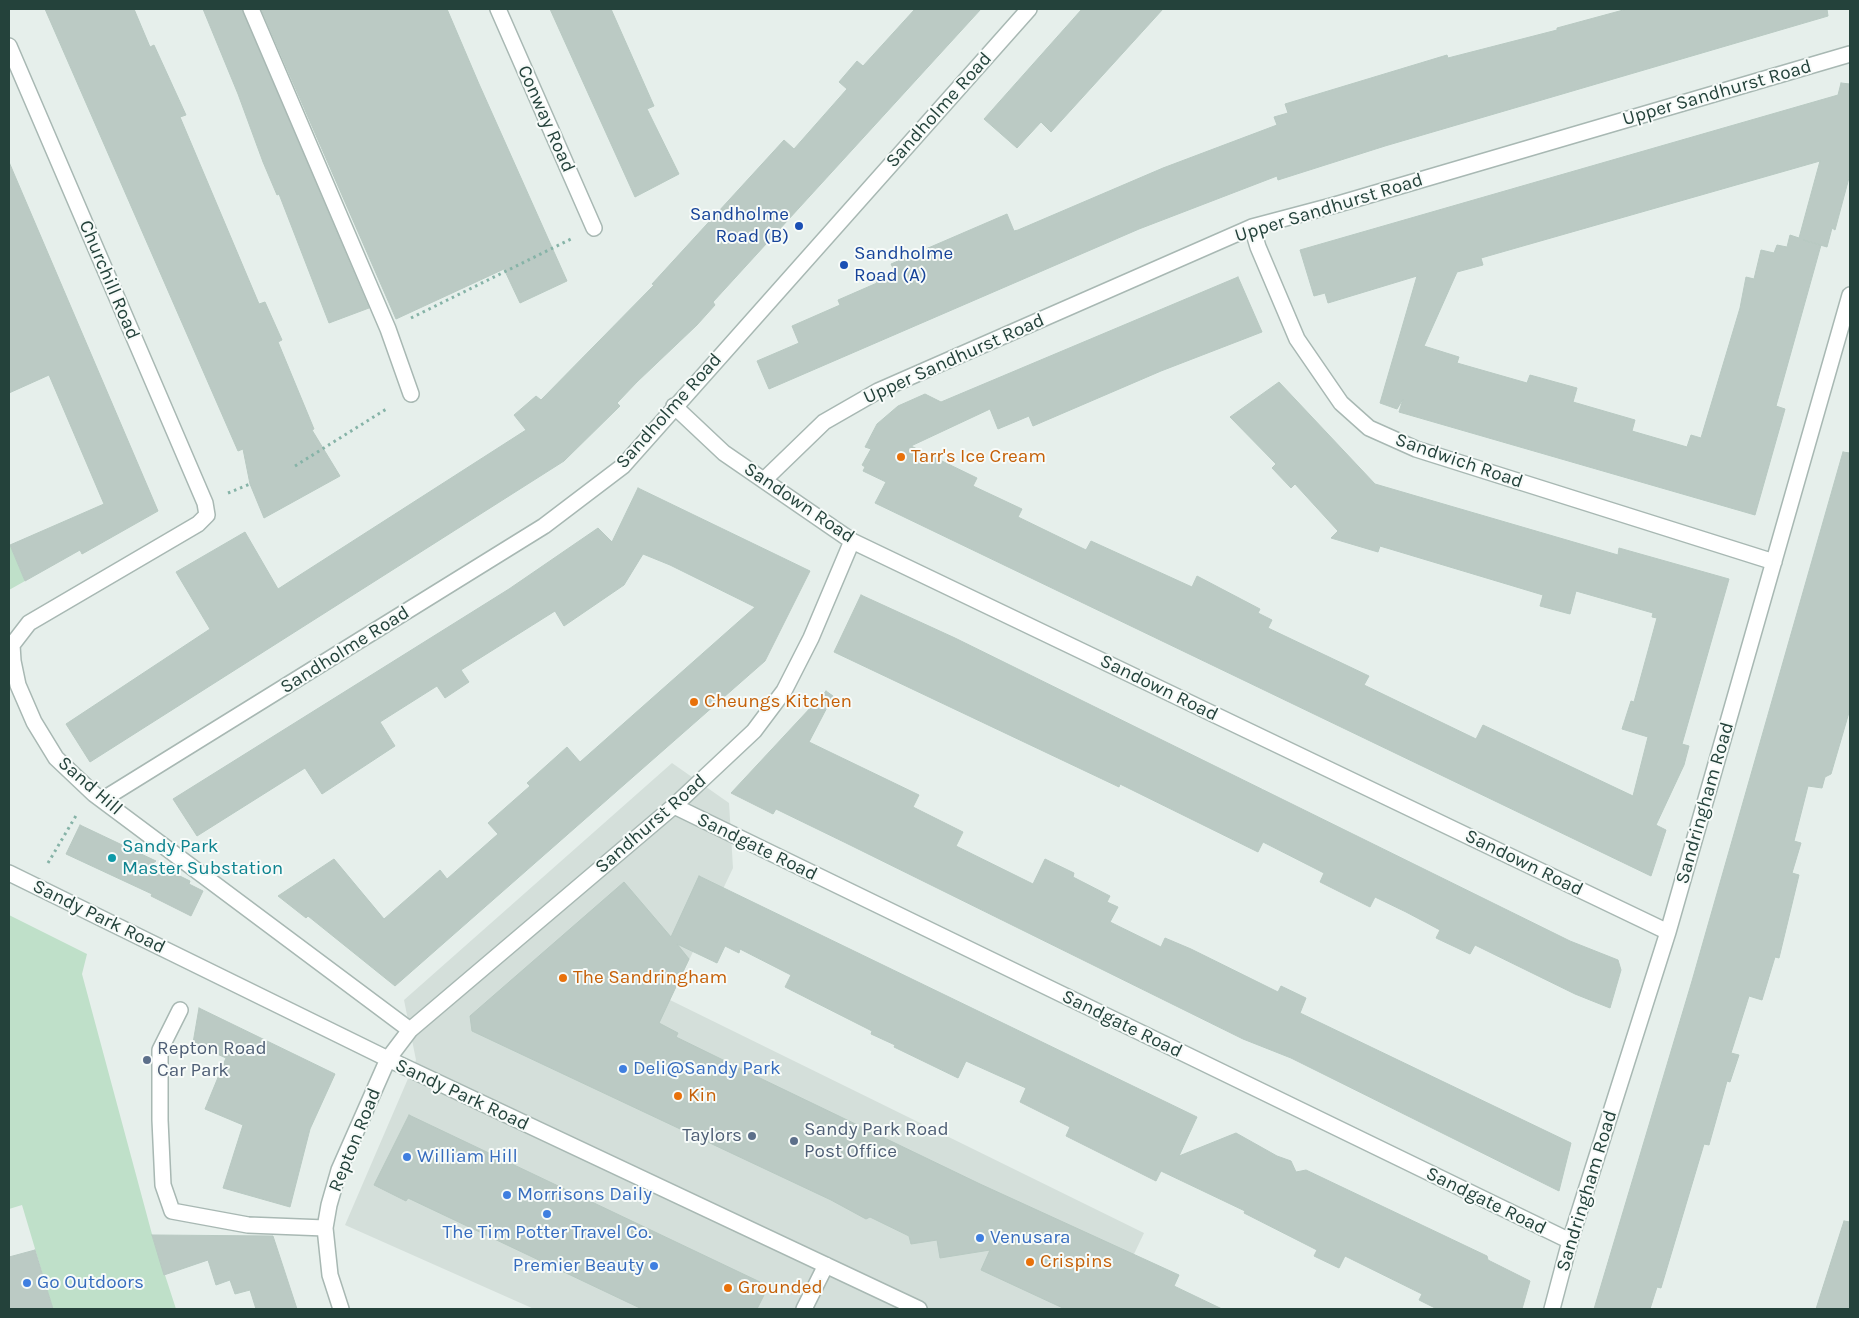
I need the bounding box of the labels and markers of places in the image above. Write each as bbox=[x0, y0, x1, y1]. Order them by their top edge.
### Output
place label: Sandholme Road (B) bbox=[690, 204, 789, 248]
marker: Sandholme Road (B) bbox=[793, 220, 805, 232]
place label: Sandholme Road (A) bbox=[854, 243, 953, 287]
marker: Sandholme Road (A) bbox=[838, 259, 850, 271]
place label: Tarr's Ice Cream bbox=[911, 446, 1046, 468]
marker: Tarr's Ice Cream bbox=[895, 451, 907, 463]
place label: Cheungs Kitchen bbox=[704, 691, 852, 713]
marker: Cheungs Kitchen bbox=[688, 696, 700, 708]
place label: Sandy Park Master Substation bbox=[122, 836, 283, 880]
marker: Sandy Park Master Substation bbox=[106, 852, 118, 864]
place label: The Sandringham bbox=[573, 967, 727, 989]
marker: The Sandringham bbox=[557, 972, 569, 984]
place label: Repton Road Car Park bbox=[157, 1038, 267, 1082]
marker: Repton Road Car Park bbox=[141, 1054, 153, 1066]
place label: Deli@Sandy Park bbox=[633, 1058, 781, 1080]
marker: Deli@Sandy Park bbox=[617, 1063, 629, 1075]
place label: Kin bbox=[688, 1085, 717, 1107]
marker: Kin bbox=[672, 1090, 684, 1102]
place label: Sandy Park Road Post Office bbox=[804, 1119, 949, 1163]
place label: Taylors bbox=[682, 1125, 742, 1147]
marker: Taylors bbox=[746, 1130, 758, 1142]
marker: Sandy Park Road Post Office bbox=[788, 1135, 800, 1147]
place label: William Hill bbox=[417, 1146, 518, 1168]
marker: William Hill bbox=[401, 1151, 413, 1163]
place label: Morrisons Daily bbox=[517, 1184, 652, 1206]
marker: Morrisons Daily bbox=[501, 1189, 513, 1201]
marker: The Tim Potter Travel Co. bbox=[541, 1208, 553, 1220]
place label: The Tim Potter Travel Co. bbox=[442, 1222, 652, 1244]
place label: Venusara bbox=[990, 1227, 1071, 1249]
marker: Venusara bbox=[974, 1232, 986, 1244]
place label: Crispins bbox=[1040, 1251, 1112, 1273]
place label: Premier Beauty bbox=[513, 1255, 644, 1277]
marker: Crispins bbox=[1024, 1256, 1036, 1268]
marker: Premier Beauty bbox=[648, 1260, 660, 1272]
place label: Go Outdoors bbox=[37, 1272, 144, 1294]
marker: Go Outdoors bbox=[21, 1277, 33, 1289]
place label: Grounded bbox=[738, 1277, 823, 1299]
marker: Grounded bbox=[722, 1282, 734, 1294]

